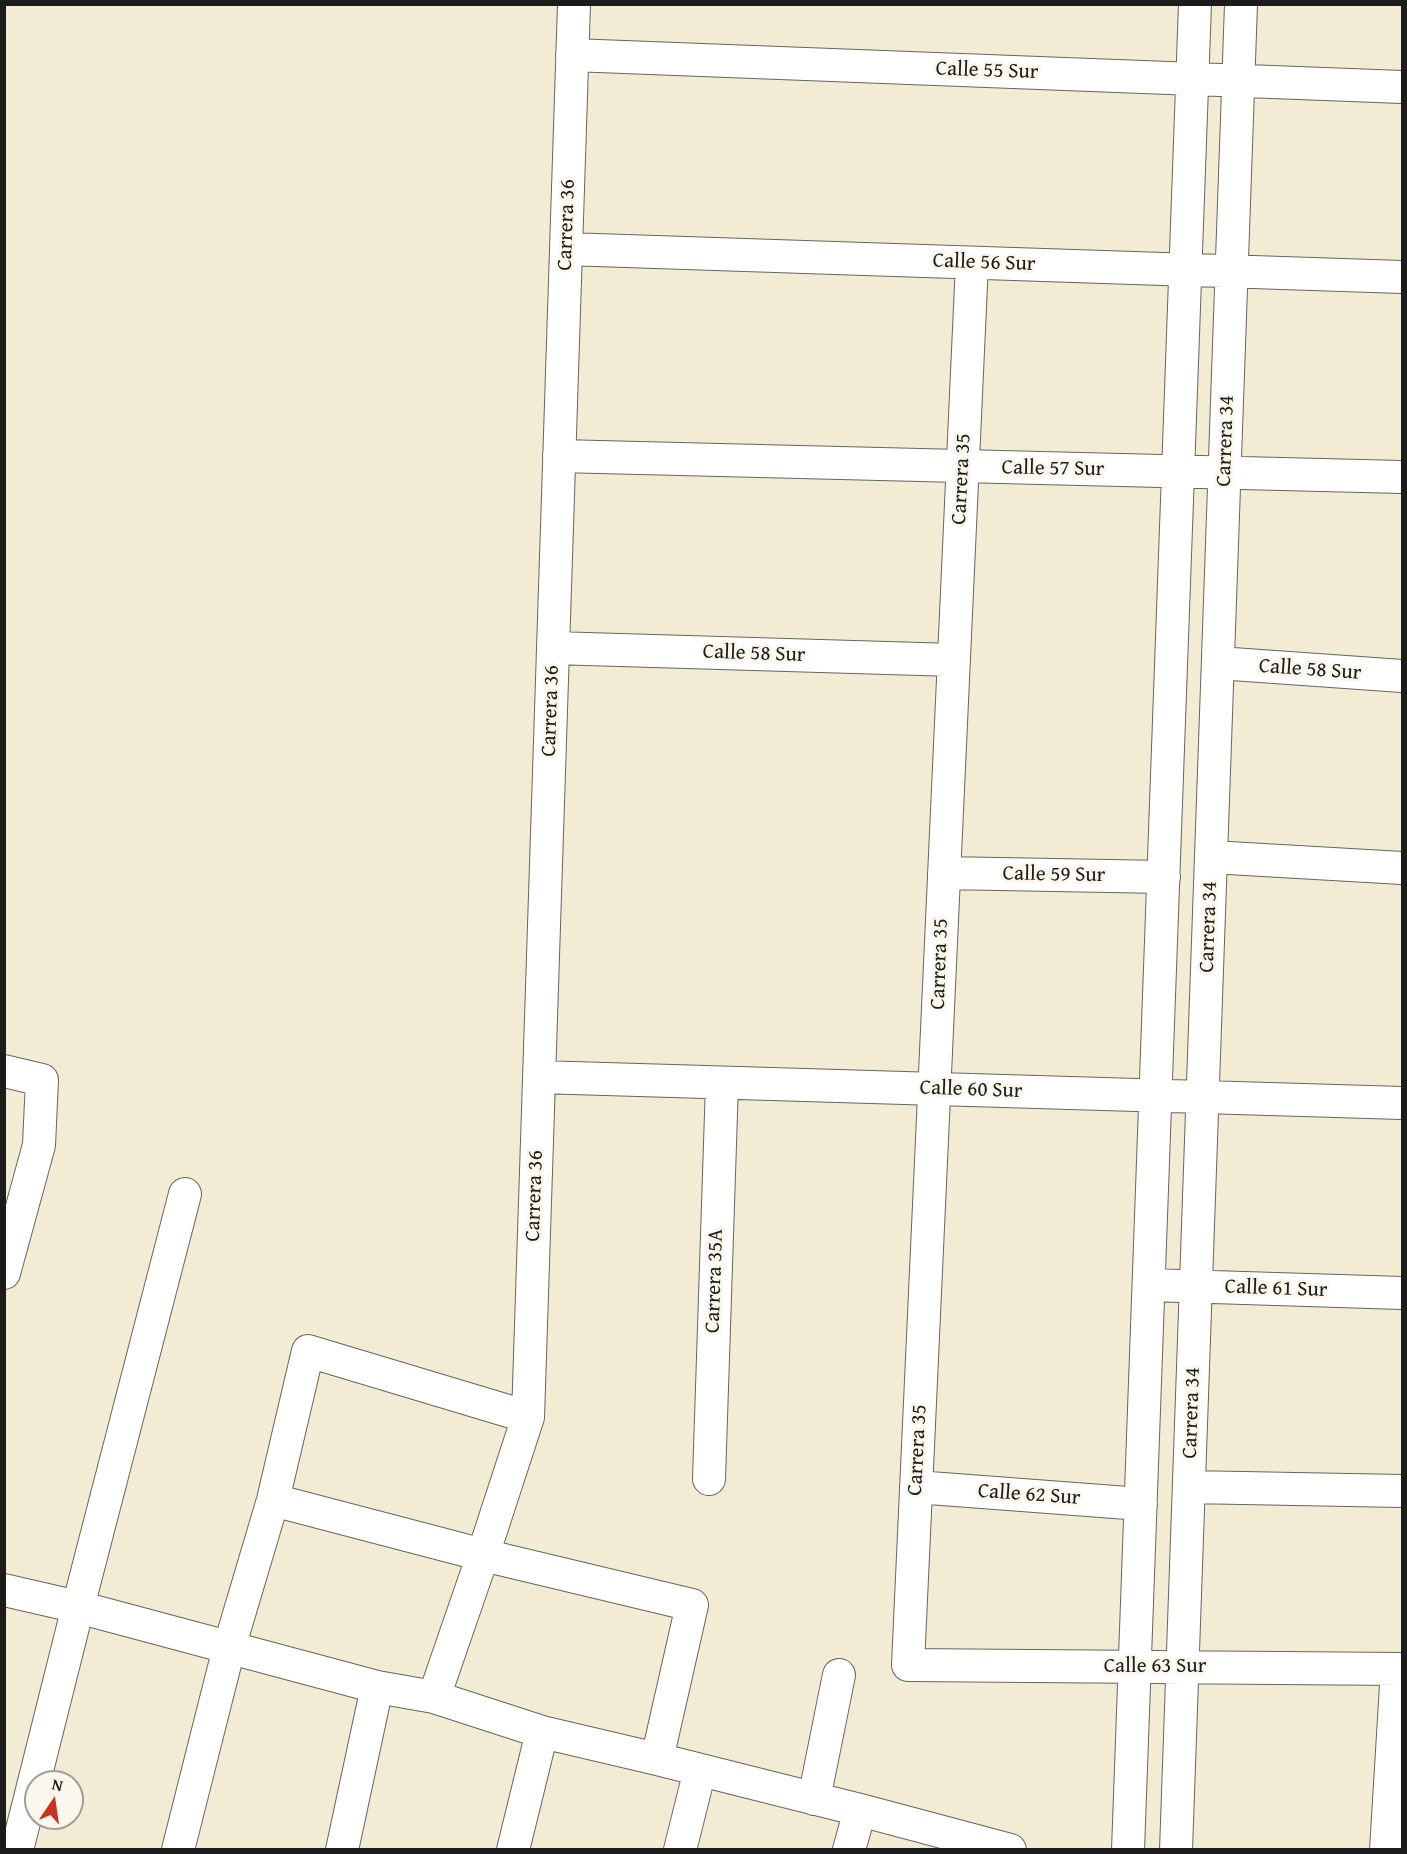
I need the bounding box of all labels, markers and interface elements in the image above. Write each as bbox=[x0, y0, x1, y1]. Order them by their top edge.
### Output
street label: Calle 55 Sur bbox=[935, 57, 1039, 85]
street label: Carrera 36 bbox=[553, 179, 581, 271]
street label: Calle 56 Sur bbox=[932, 249, 1036, 277]
street label: Carrera 34 bbox=[1212, 395, 1240, 487]
street label: Carrera 35 bbox=[947, 433, 977, 525]
street label: Calle 57 Sur bbox=[1001, 456, 1105, 482]
street label: Calle 58 Sur bbox=[702, 640, 806, 668]
street label: Calle 58 Sur bbox=[1258, 654, 1362, 686]
street label: Carrera 36 bbox=[537, 665, 565, 757]
street label: Calle 59 Sur bbox=[1002, 862, 1106, 888]
street label: Carrera 34 bbox=[1195, 881, 1223, 973]
street label: Carrera 35 bbox=[926, 918, 954, 1010]
street label: Calle 60 Sur bbox=[919, 1076, 1023, 1104]
street label: Carrera 36 bbox=[521, 1150, 549, 1242]
street label: Carrera 35A bbox=[701, 1229, 729, 1333]
street label: Calle 61 Sur bbox=[1224, 1275, 1328, 1303]
street label: Carrera 34 bbox=[1178, 1367, 1206, 1459]
street label: Carrera 35 bbox=[903, 1404, 933, 1496]
street label: Calle 62 Sur bbox=[977, 1479, 1081, 1511]
street label: Calle 63 Sur bbox=[1104, 1654, 1206, 1680]
north arrow bbox=[24, 1770, 84, 1830]
text: N bbox=[50, 1772, 66, 1797]

